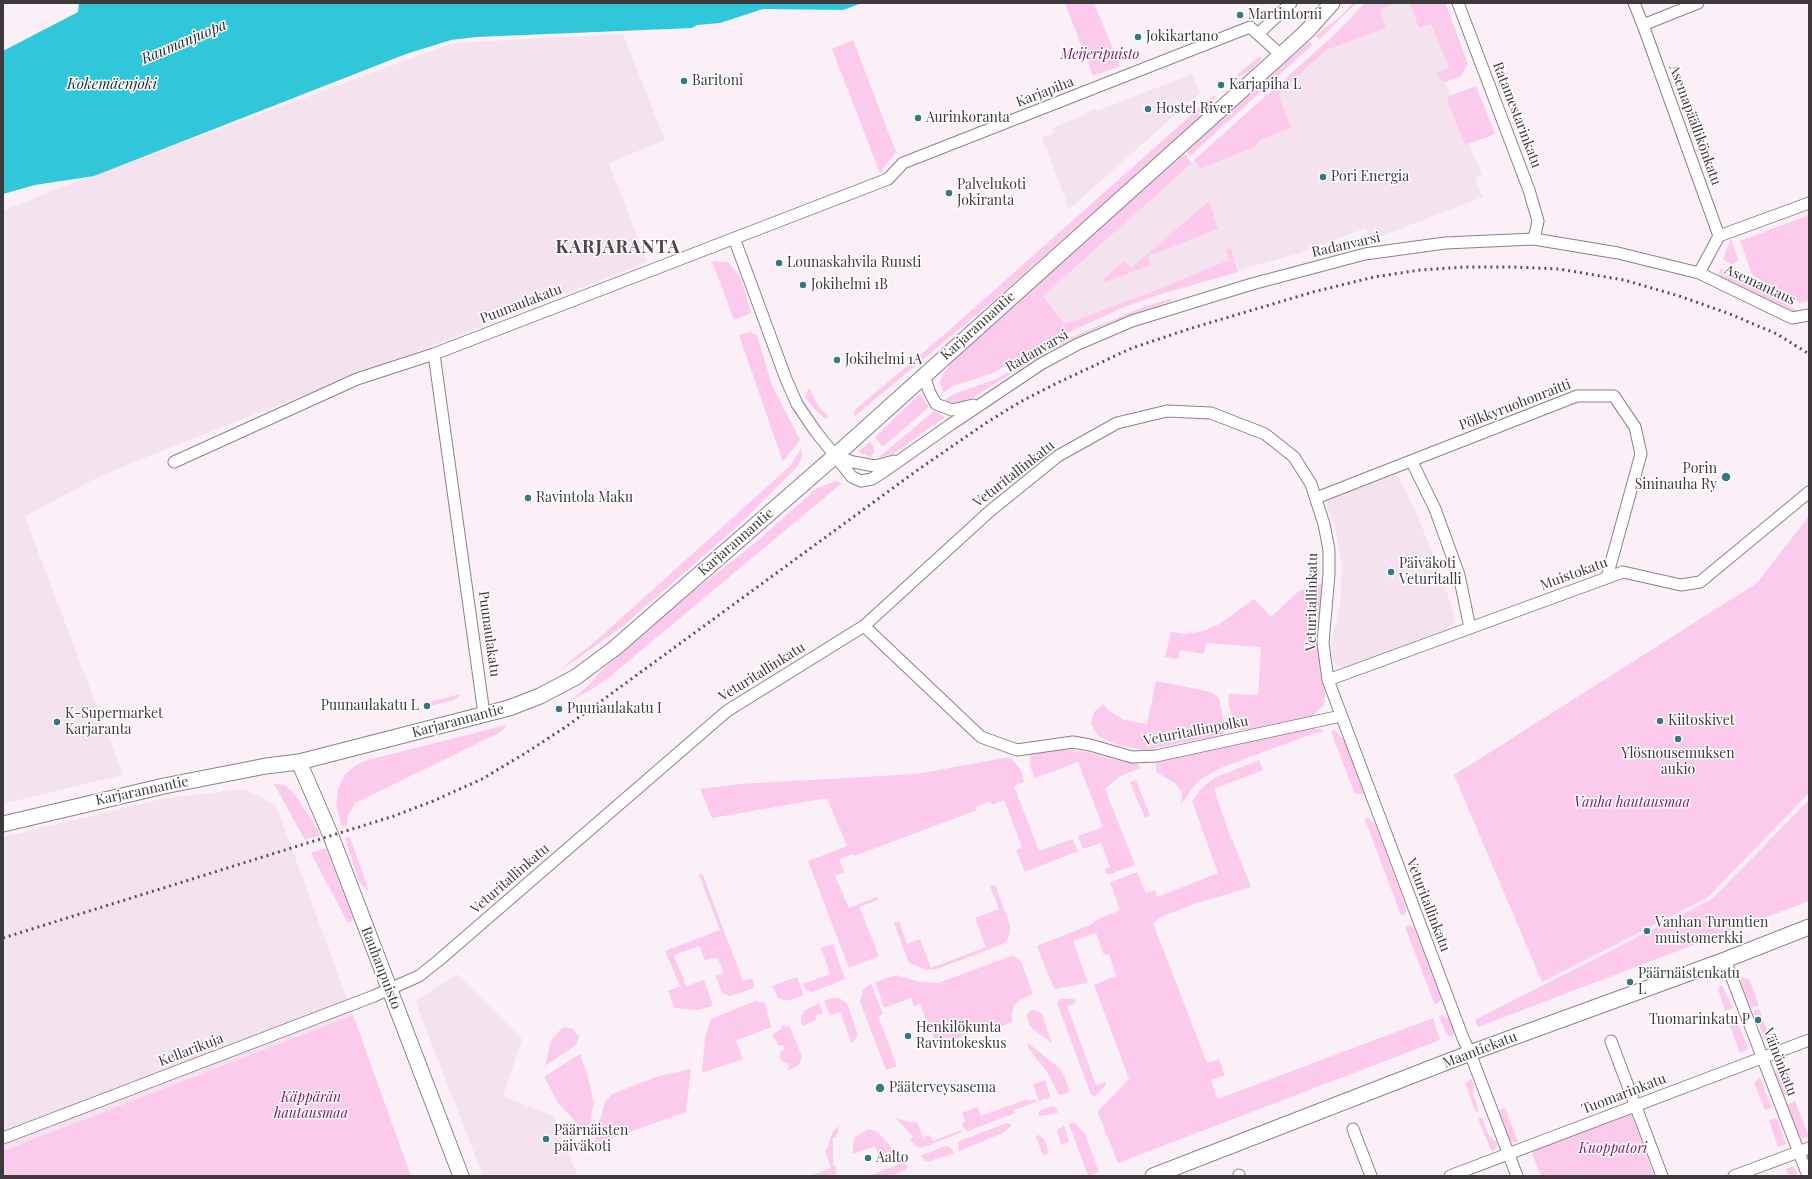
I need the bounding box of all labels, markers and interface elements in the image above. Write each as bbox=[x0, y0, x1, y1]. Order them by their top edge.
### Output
place label: Martintorni bbox=[1248, 7, 1322, 23]
marker: Martintorni bbox=[1235, 10, 1245, 20]
water label: Raumanjuopa bbox=[139, 16, 229, 68]
place label: Jokikartano bbox=[1146, 29, 1218, 45]
marker: Jokikartano bbox=[1133, 32, 1143, 42]
park label: Meijeripuisto bbox=[1061, 47, 1139, 63]
street label: Ratamestarinkatu bbox=[1489, 60, 1545, 170]
street label: Asemapäällikönkatu bbox=[1665, 63, 1725, 187]
place label: Baritoni bbox=[692, 73, 743, 89]
street label: Karjapiha bbox=[1014, 73, 1076, 111]
water label: Kokemäenjoki bbox=[67, 75, 157, 93]
marker: Baritoni bbox=[679, 76, 689, 86]
place label: Karjapiha L bbox=[1229, 77, 1301, 93]
marker: Karjapiha L bbox=[1216, 80, 1226, 90]
place label: Hostel River bbox=[1156, 101, 1233, 117]
marker: Hostel River bbox=[1143, 104, 1153, 114]
place label: Aurinkoranta bbox=[926, 110, 1010, 126]
marker: Aurinkoranta bbox=[913, 113, 923, 123]
place label: Pori Energia bbox=[1331, 169, 1409, 185]
marker: Pori Energia bbox=[1318, 172, 1328, 182]
place label: Palvelukoti Jokiranta bbox=[957, 177, 1026, 210]
marker: Palvelukoti Jokiranta bbox=[944, 188, 954, 198]
street label: Radanvarsi bbox=[1310, 229, 1382, 261]
district label: KARJARANTA bbox=[556, 236, 680, 258]
place label: Lounaskahvila Ruusti bbox=[787, 255, 921, 271]
marker: Lounaskahvila Ruusti bbox=[774, 258, 784, 268]
street label: Asemantaus bbox=[1722, 261, 1798, 309]
place label: Jokihelmi 1B bbox=[811, 277, 888, 293]
marker: Jokihelmi 1B bbox=[798, 280, 808, 290]
street label: Puunaulakatu bbox=[478, 281, 564, 327]
street label: Karjarannantie bbox=[937, 288, 1019, 364]
street label: Radanvarsi bbox=[1003, 326, 1071, 376]
place label: Jokihelmi 1A bbox=[845, 352, 922, 368]
marker: Jokihelmi 1A bbox=[832, 355, 842, 365]
street label: Pölkkyruohonraitti bbox=[1457, 376, 1573, 434]
street label: Veturitallinkatu bbox=[970, 437, 1058, 511]
place label: Porin Sininauha Ry bbox=[1635, 461, 1717, 494]
marker: Porin Sininauha Ry bbox=[1720, 471, 1732, 483]
place label: Ravintola Maku bbox=[536, 490, 633, 506]
marker: Ravintola Maku bbox=[523, 493, 533, 503]
street label: Karjarannantie bbox=[695, 505, 777, 579]
street label: Veturitallinkatu bbox=[1303, 553, 1321, 651]
street label: Muistokatu bbox=[1538, 554, 1610, 594]
place label: Päiväkoti Veturitalli bbox=[1399, 556, 1462, 588]
marker: Päiväkoti Veturitalli bbox=[1386, 567, 1396, 577]
street label: Puunaulakatu bbox=[475, 590, 503, 678]
street label: Veturitallinkatu bbox=[716, 639, 808, 705]
place label: Puunaulakatu L bbox=[321, 698, 419, 714]
street label: Karjarannantie bbox=[410, 701, 506, 741]
marker: Puunaulakatu L bbox=[422, 701, 432, 711]
place label: Puunaulakatu I bbox=[567, 701, 662, 717]
marker: Puunaulakatu I bbox=[554, 704, 564, 714]
place label: K-Supermarket Karjaranta bbox=[65, 706, 163, 738]
street label: Veturitallinpolku bbox=[1142, 713, 1250, 749]
place label: Kiitoskivet bbox=[1668, 713, 1735, 729]
marker: Kiitoskivet bbox=[1655, 716, 1665, 726]
marker: K-Supermarket Karjaranta bbox=[52, 717, 62, 727]
marker: Ylösnousemuksen aukio bbox=[1673, 734, 1683, 744]
place label: Ylösnousemuksen aukio bbox=[1621, 746, 1735, 778]
street label: Karjarannantie bbox=[94, 773, 190, 809]
park label: Vanha hautausmaa bbox=[1574, 795, 1690, 811]
street label: Veturitallinkatu bbox=[467, 840, 553, 918]
street label: Veturitallinkatu bbox=[1403, 856, 1453, 954]
place label: Vanhan Turuntien muistomerkki bbox=[1655, 915, 1768, 948]
street label: Rauhanpuisto bbox=[358, 924, 404, 1012]
marker: Vanhan Turuntien muistomerkki bbox=[1642, 926, 1652, 936]
place label: Päärnäistenkatu L bbox=[1638, 966, 1740, 998]
marker: Päärnäistenkatu L bbox=[1625, 977, 1635, 987]
place label: Tuomarinkatu P bbox=[1649, 1012, 1750, 1028]
marker: Tuomarinkatu P bbox=[1753, 1015, 1763, 1025]
place label: Henkilökunta Ravintokeskus bbox=[916, 1020, 1007, 1052]
street label: Väinönkatu bbox=[1759, 1026, 1801, 1098]
street label: Maantiekatu bbox=[1440, 1028, 1520, 1072]
street label: Kellarikuja bbox=[156, 1030, 226, 1070]
marker: Henkilökunta Ravintokeskus bbox=[903, 1031, 913, 1041]
street label: Tuomarinkatu bbox=[1579, 1070, 1669, 1118]
place label: Pääterveysasema bbox=[889, 1080, 996, 1096]
marker: Pääterveysasema bbox=[874, 1082, 886, 1094]
park label: Käppärän hautausmaa bbox=[274, 1090, 348, 1122]
place label: Päärnäisten päiväkoti bbox=[554, 1123, 628, 1156]
marker: Päärnäisten päiväkoti bbox=[541, 1134, 551, 1144]
park label: Kuoppatori bbox=[1579, 1141, 1647, 1157]
place label: Aalto bbox=[876, 1150, 908, 1166]
marker: Aalto bbox=[863, 1153, 873, 1163]

